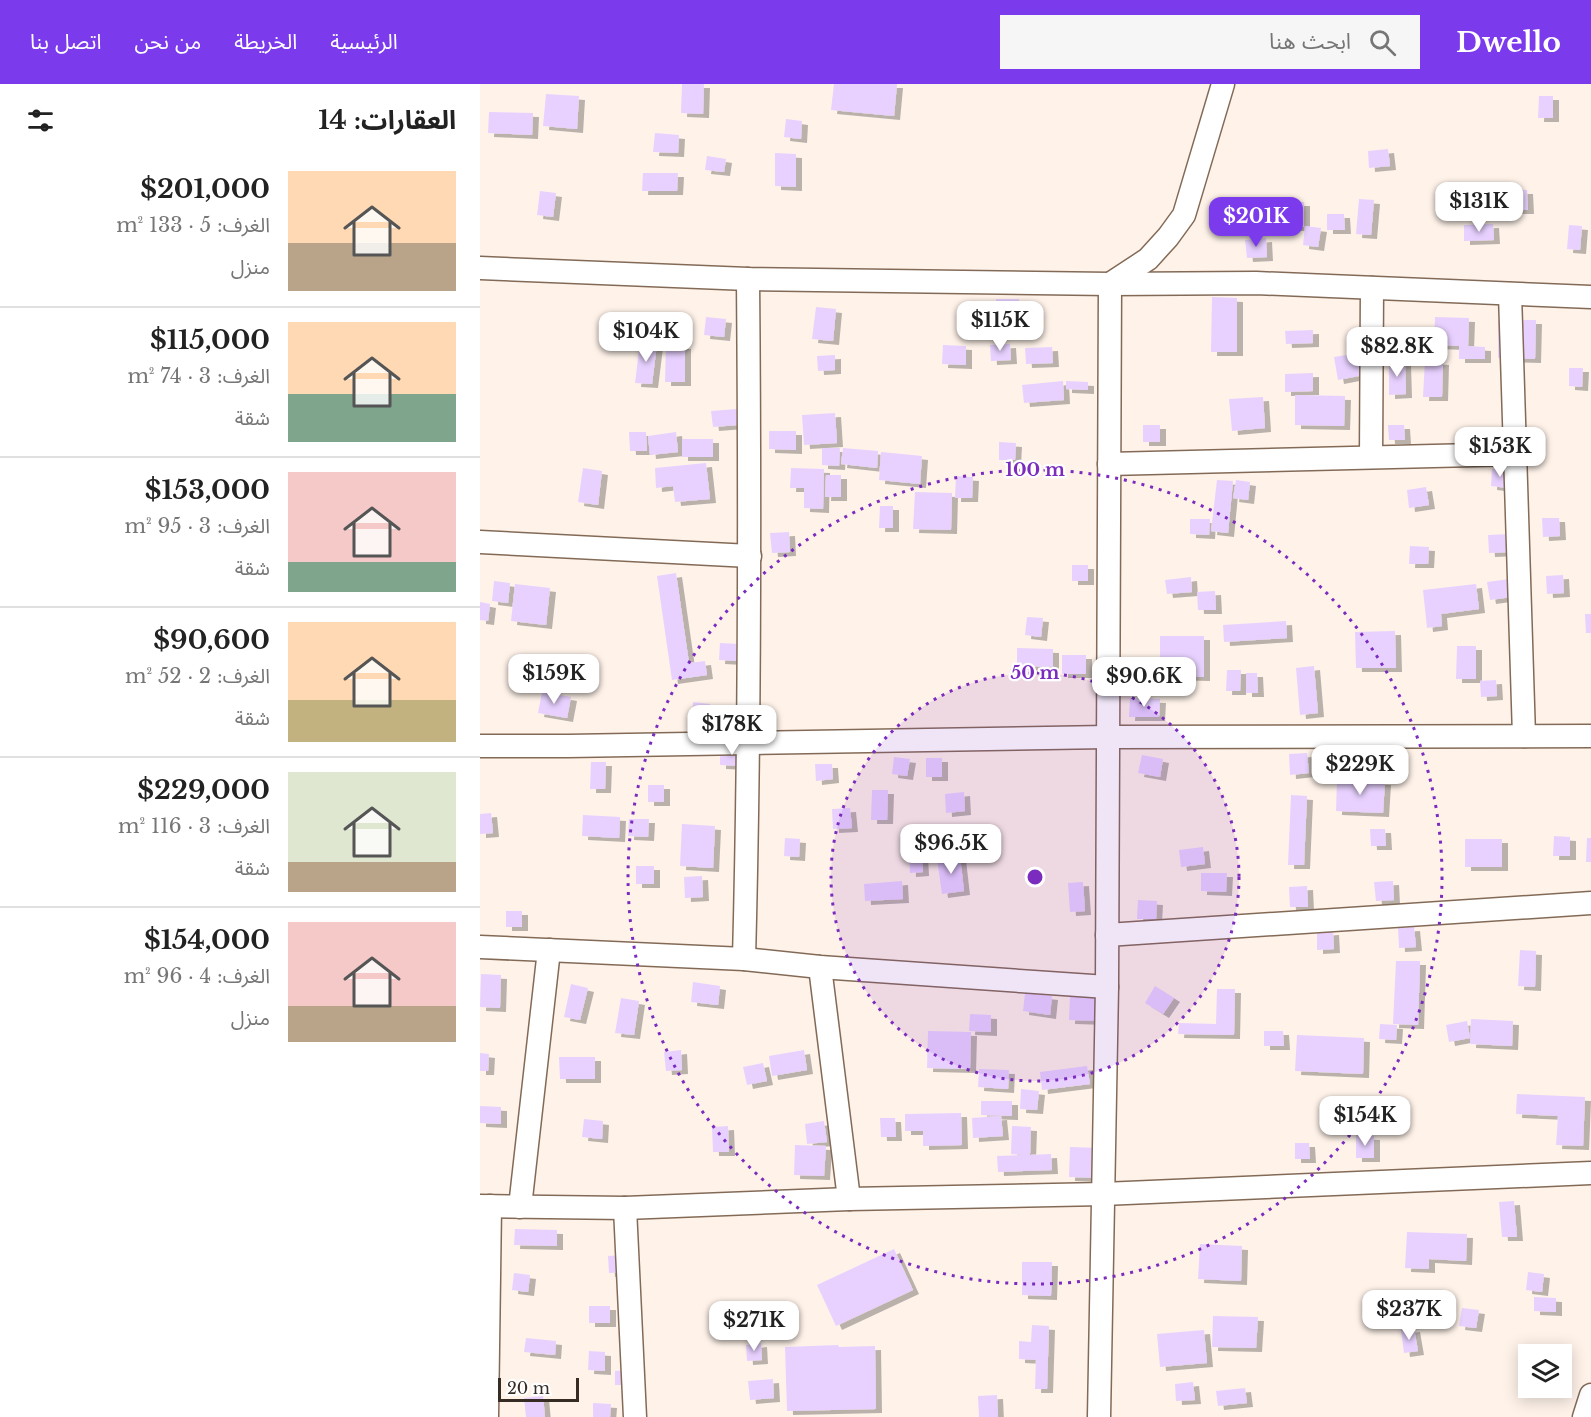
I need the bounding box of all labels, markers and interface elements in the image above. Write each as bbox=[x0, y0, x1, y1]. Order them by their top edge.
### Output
search box bbox=[1000, 15, 1420, 69]
text: Dwello bbox=[1456, 25, 1561, 60]
icon: search bbox=[1366, 26, 1399, 59]
text: ابحث هنا bbox=[1269, 28, 1351, 55]
text: اتصل بنا bbox=[30, 29, 102, 55]
text: من نحن bbox=[135, 29, 201, 55]
text: الخريطة bbox=[234, 29, 297, 55]
text: الرئيسية bbox=[330, 29, 398, 55]
icon: filters bbox=[24, 104, 57, 137]
text: العقارات: 14 bbox=[318, 104, 456, 136]
text: $201,000 bbox=[140, 173, 270, 205]
pin: $131K bbox=[1437, 182, 1521, 233]
text: $131K bbox=[1449, 189, 1509, 213]
icon: home bbox=[336, 195, 408, 267]
pin: $201K bbox=[1214, 197, 1298, 248]
text: $201K bbox=[1223, 204, 1289, 228]
text: الغرف: 5 · 133 m² bbox=[116, 213, 270, 237]
text: منزل bbox=[231, 255, 270, 279]
pin: $115K bbox=[958, 301, 1042, 352]
text: $115K bbox=[971, 308, 1029, 332]
pin: $104K bbox=[604, 312, 688, 363]
text: $104K bbox=[613, 319, 679, 343]
text: $115,000 bbox=[150, 324, 270, 356]
pin: $82.8K bbox=[1348, 327, 1446, 378]
text: $82.8K bbox=[1361, 334, 1433, 358]
icon: home bbox=[336, 346, 408, 418]
text: الغرف: 3 · 74 m² bbox=[127, 364, 270, 388]
text: شقة bbox=[235, 406, 270, 430]
pin: $153K bbox=[1458, 427, 1542, 478]
text: $153K bbox=[1469, 434, 1531, 458]
text: 100 m bbox=[1005, 459, 1065, 481]
text: $153,000 bbox=[145, 474, 270, 506]
icon: home bbox=[336, 496, 408, 568]
text: الغرف: 3 · 95 m² bbox=[125, 514, 270, 538]
text: شقة bbox=[235, 556, 270, 580]
text: $90,600 bbox=[153, 624, 270, 656]
icon: home bbox=[336, 646, 408, 718]
pin: $159K bbox=[512, 654, 596, 705]
pin: $90.6K bbox=[1095, 657, 1193, 708]
text: $159K bbox=[522, 661, 586, 685]
text: 50 m bbox=[1011, 662, 1060, 684]
text: الغرف: 2 · 52 m² bbox=[125, 664, 270, 688]
text: $90.6K bbox=[1106, 664, 1182, 688]
pin: $178K bbox=[690, 705, 774, 756]
text: شقة bbox=[235, 706, 270, 730]
text: $178K bbox=[701, 712, 763, 736]
pin: $229K bbox=[1318, 745, 1402, 796]
text: $229K bbox=[1326, 752, 1394, 776]
text: $229,000 bbox=[137, 774, 270, 806]
icon: home bbox=[336, 796, 408, 868]
text: الغرف: 3 · 116 m² bbox=[118, 814, 270, 838]
pin: $96.5K bbox=[902, 824, 1000, 875]
text: $96.5K bbox=[914, 831, 988, 855]
text: شقة bbox=[235, 856, 270, 880]
centre of rings bbox=[1025, 867, 1045, 887]
text: $154,000 bbox=[144, 924, 270, 956]
icon: home bbox=[336, 946, 408, 1018]
text: الغرف: 4 · 96 m² bbox=[124, 964, 270, 988]
text: منزل bbox=[231, 1006, 270, 1030]
pin: $154K bbox=[1323, 1096, 1407, 1147]
text: $154K bbox=[1333, 1103, 1397, 1127]
pin: $237K bbox=[1367, 1290, 1451, 1341]
text: $237K bbox=[1376, 1297, 1442, 1321]
pin: $271K bbox=[712, 1301, 796, 1352]
text: $271K bbox=[723, 1308, 785, 1332]
map controls bbox=[1518, 1344, 1572, 1398]
button: layers bbox=[1518, 1344, 1572, 1398]
scale bar bbox=[498, 1375, 579, 1402]
text: 20 m bbox=[507, 1378, 550, 1398]

